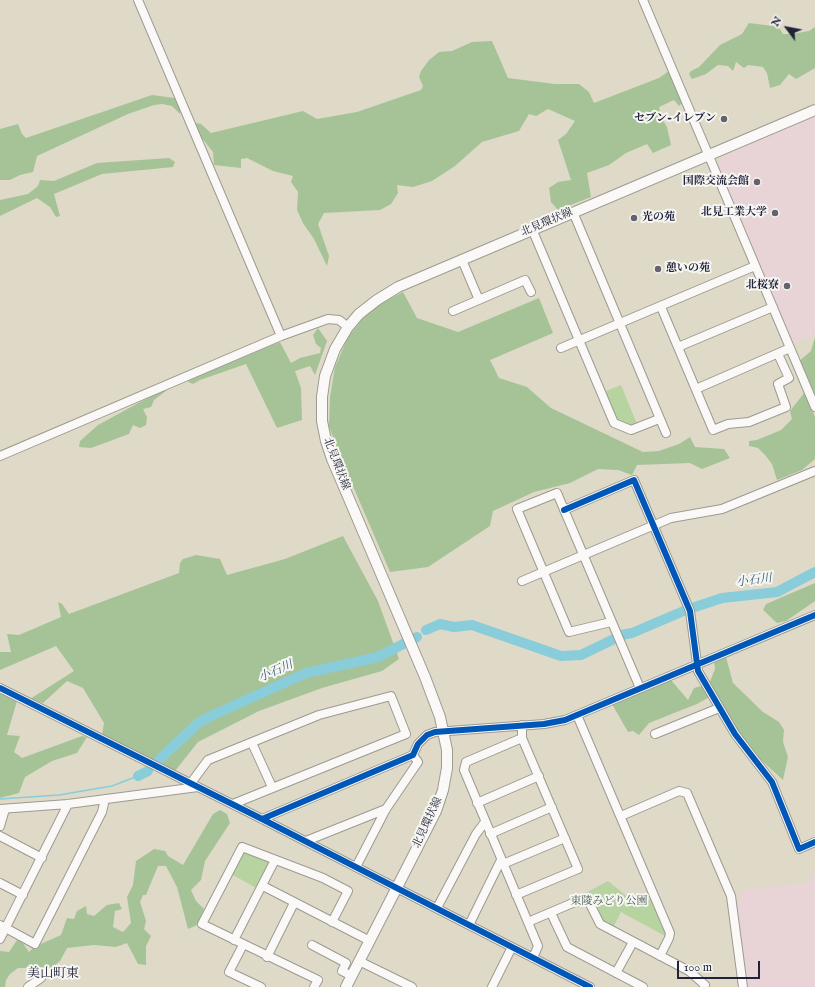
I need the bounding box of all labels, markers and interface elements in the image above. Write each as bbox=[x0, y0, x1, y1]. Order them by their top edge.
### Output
north arrow bbox=[767, 8, 807, 48]
text: N bbox=[768, 14, 785, 29]
place label: セブン-イレブン bbox=[634, 112, 716, 126]
marker: セブン-イレブン bbox=[719, 114, 729, 124]
place label: 国際交流会館 bbox=[683, 175, 749, 189]
marker: 国際交流会館 bbox=[752, 177, 762, 187]
street label: 北見環状線 bbox=[519, 206, 575, 240]
place label: 北見工業大学 bbox=[701, 206, 767, 220]
marker: 北見工業大学 bbox=[770, 208, 780, 218]
place label: 光の苑 bbox=[642, 211, 675, 225]
marker: 光の苑 bbox=[629, 213, 639, 223]
place label: 憩いの苑 bbox=[666, 262, 710, 276]
marker: 憩いの苑 bbox=[653, 264, 663, 274]
place label: 北桜寮 bbox=[746, 279, 779, 293]
marker: 北桜寮 bbox=[782, 281, 792, 291]
street label: 北見環状線 bbox=[320, 436, 352, 492]
water label: 小石川 bbox=[735, 572, 773, 590]
water label: 小石川 bbox=[257, 658, 295, 686]
street label: 北見環状線 bbox=[410, 795, 446, 851]
park label: 東陵みどり公園 bbox=[571, 895, 647, 909]
scale bar bbox=[679, 953, 762, 979]
text: 100 m bbox=[684, 960, 712, 975]
district label: 美山町東 bbox=[27, 966, 79, 982]

